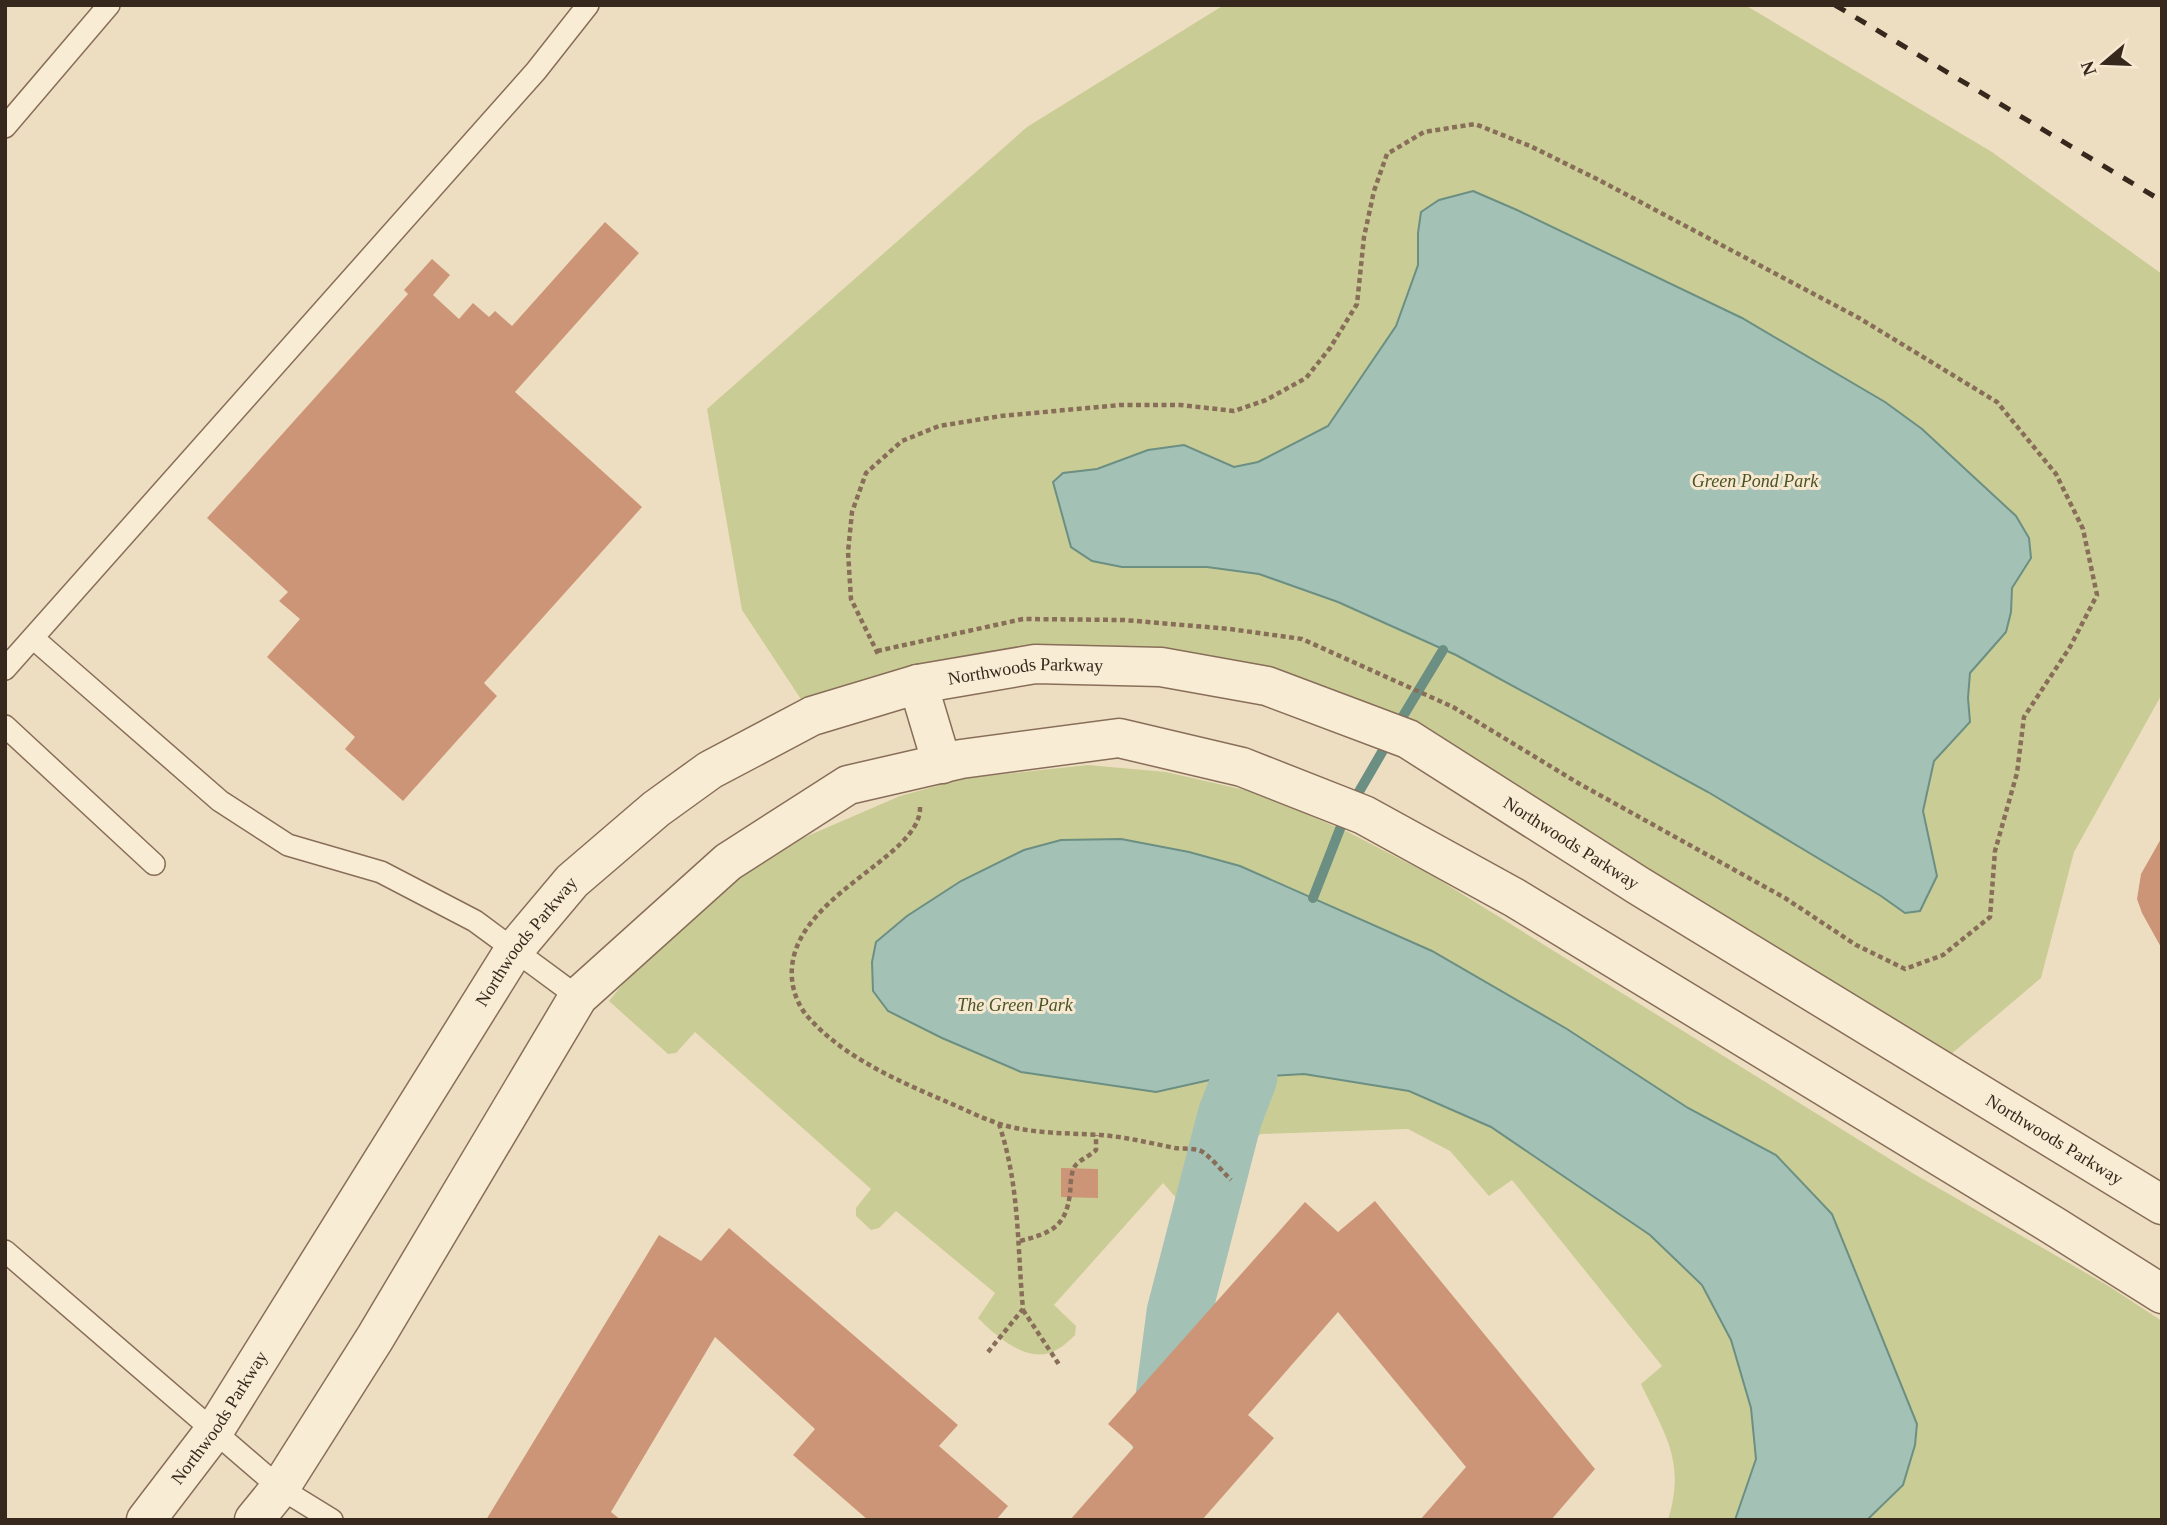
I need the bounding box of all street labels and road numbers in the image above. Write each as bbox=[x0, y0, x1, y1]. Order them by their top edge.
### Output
street label: Northwoods Parkway bbox=[946, 654, 1103, 689]
street label: Northwoods Parkway bbox=[1500, 792, 1643, 893]
street label: Northwoods Parkway bbox=[472, 873, 581, 1010]
street label: Northwoods Parkway bbox=[1982, 1090, 2127, 1189]
street label: Northwoods Parkway bbox=[167, 1347, 271, 1488]

